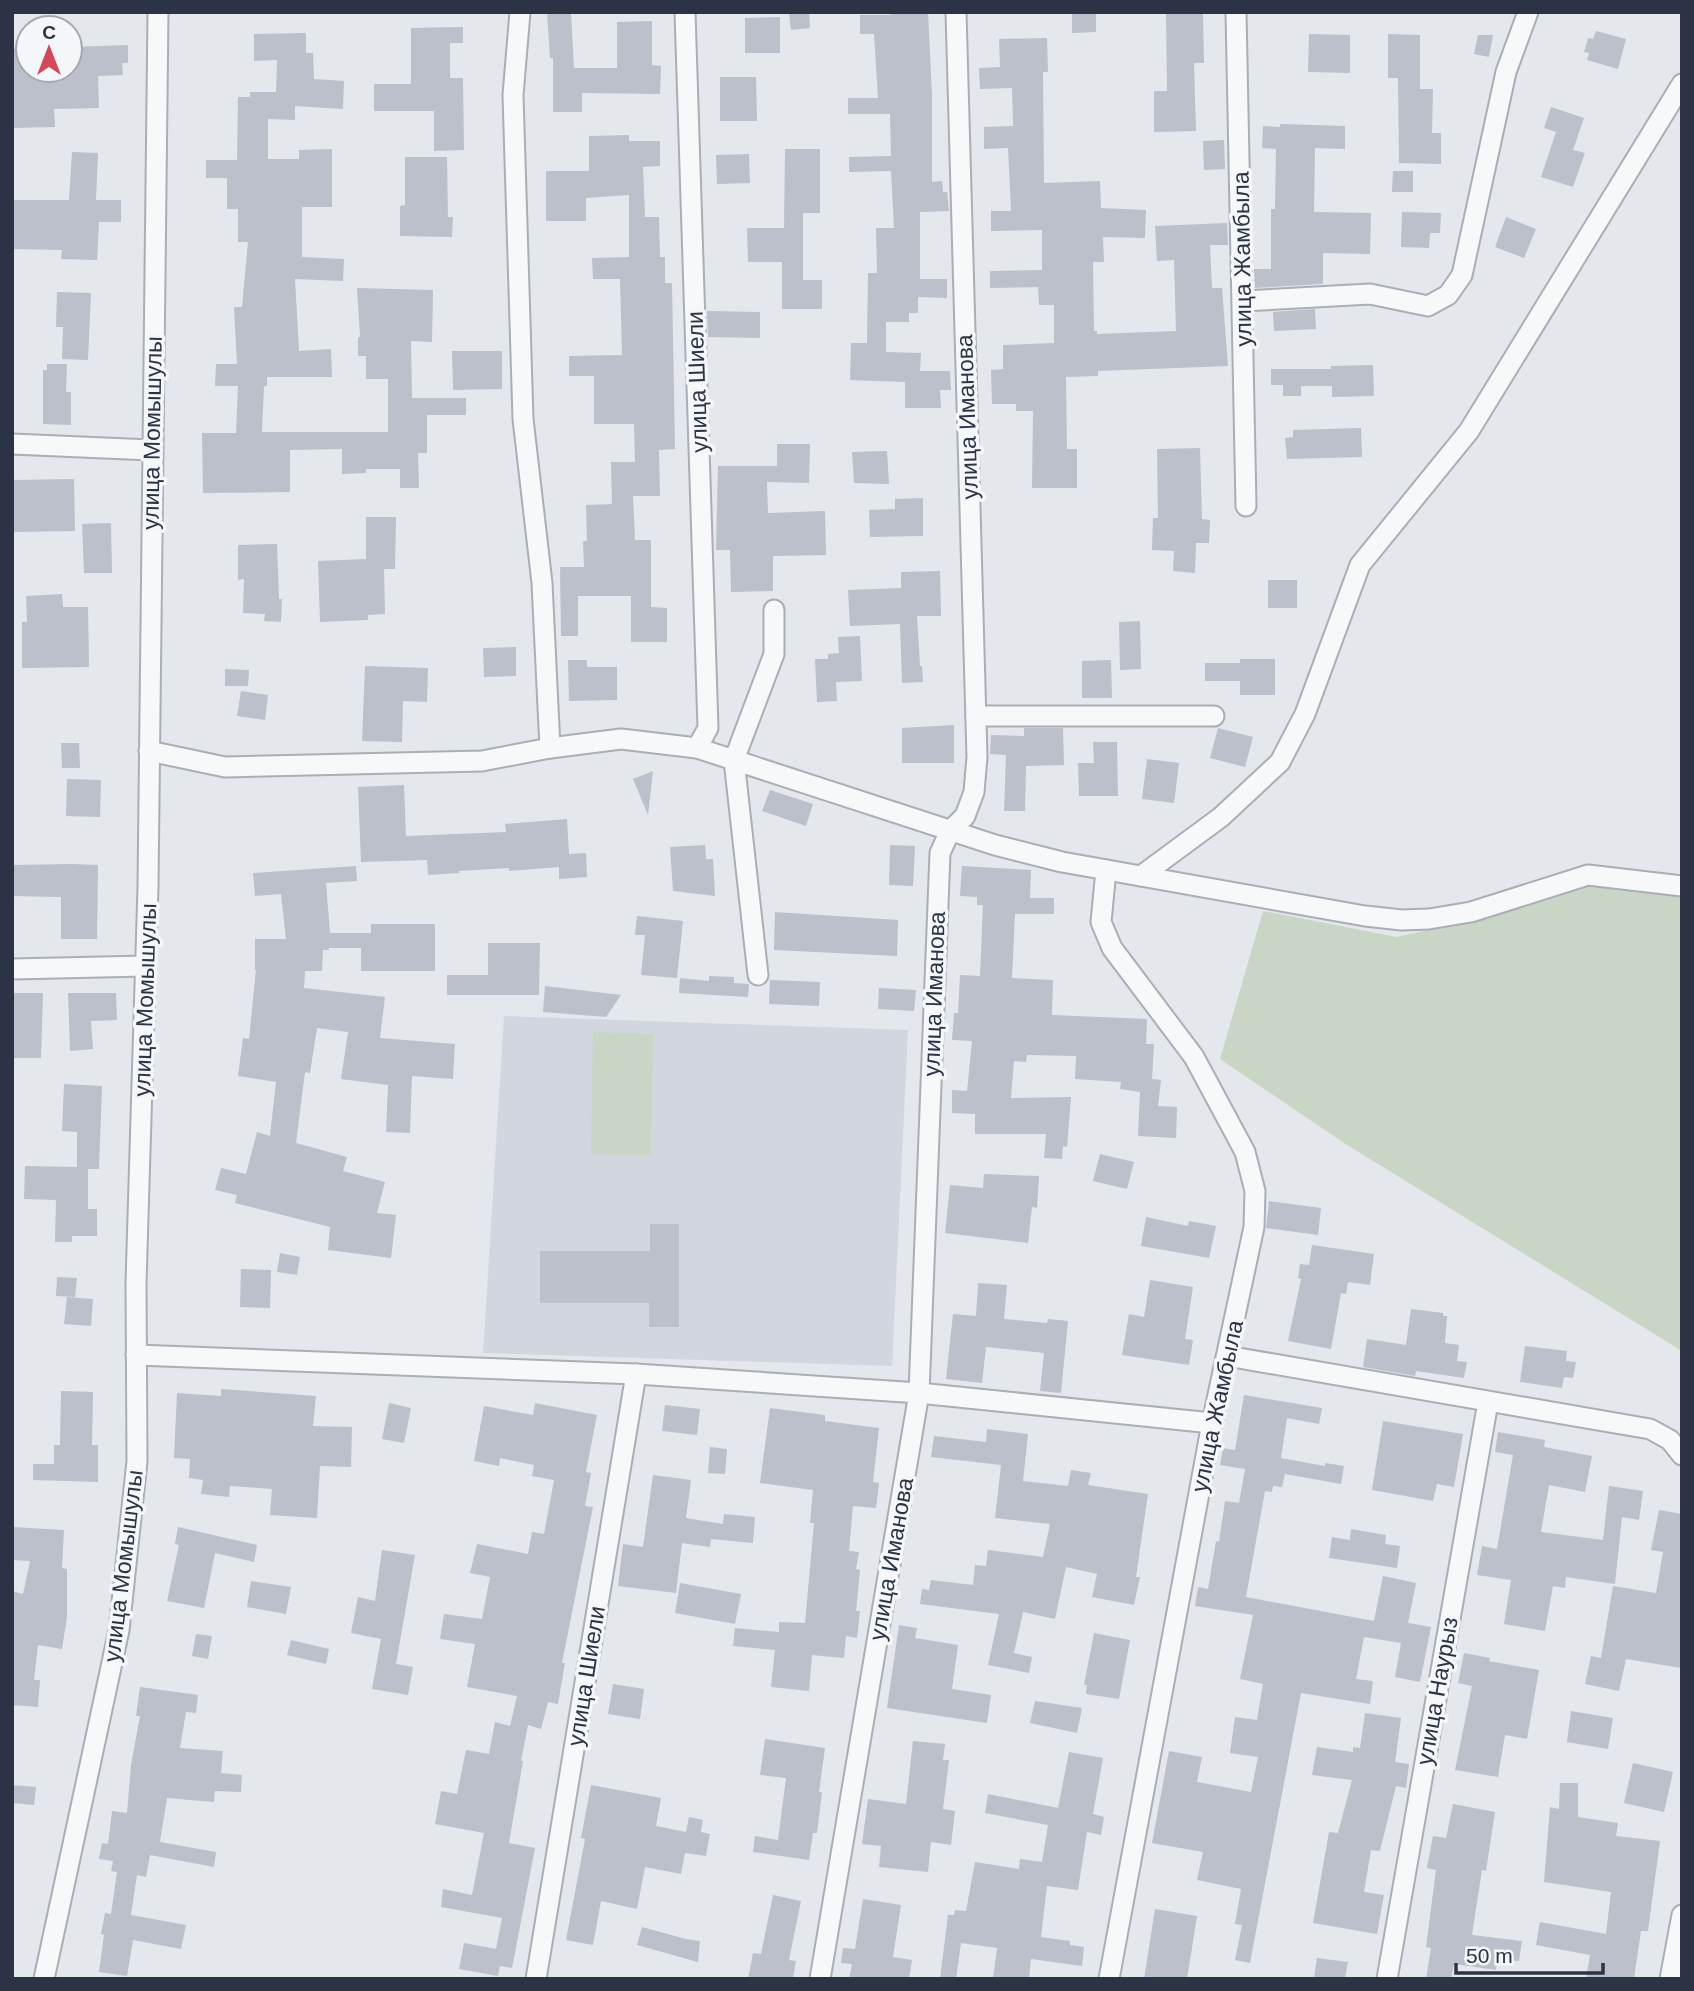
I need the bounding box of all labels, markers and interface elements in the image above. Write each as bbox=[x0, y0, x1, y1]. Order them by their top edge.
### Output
north arrow bbox=[14, 14, 84, 84]
text: С bbox=[42, 22, 56, 43]
street label: улица Жамбыла bbox=[1227, 171, 1257, 347]
street label: улица Шиели bbox=[682, 311, 712, 453]
street label: улица Иманова bbox=[951, 334, 983, 500]
street label: улица Момышулы bbox=[137, 336, 167, 530]
street label: улица Момышулы bbox=[129, 903, 161, 1097]
street label: улица Иманова bbox=[918, 911, 950, 1077]
street label: улица Жамбыла bbox=[1186, 1317, 1248, 1494]
street label: улица Момышулы bbox=[98, 1468, 148, 1664]
street label: улица Иманова bbox=[864, 1475, 918, 1643]
street label: улица Шиели bbox=[562, 1604, 610, 1748]
street label: улица Наурыз bbox=[1411, 1615, 1463, 1767]
scale bar bbox=[1456, 1932, 1603, 1976]
text: 50 m bbox=[1466, 1944, 1513, 1967]

